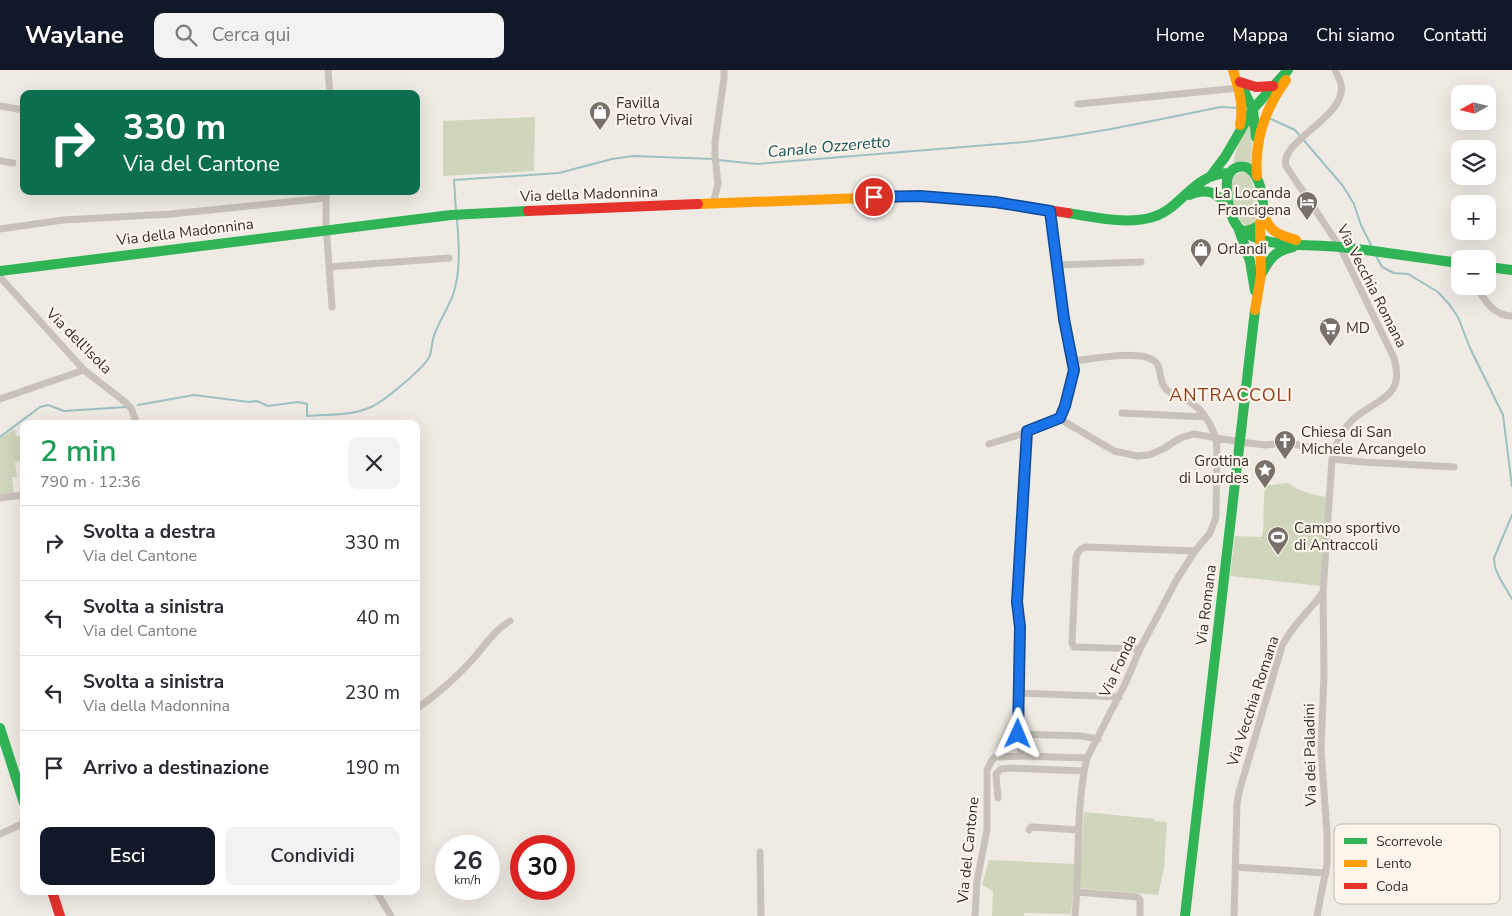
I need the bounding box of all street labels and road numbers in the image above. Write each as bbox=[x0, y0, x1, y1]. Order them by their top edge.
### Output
street label: Via della Madonnina bbox=[519, 182, 658, 206]
street label: Via della Madonnina bbox=[114, 214, 255, 250]
street label: Via Vecchia Romana bbox=[1332, 220, 1412, 351]
street label: Via dell'Isola bbox=[41, 303, 116, 378]
street label: Via Romana bbox=[1191, 564, 1221, 647]
street label: Via Fonda bbox=[1094, 631, 1141, 702]
street label: Via Vecchia Romana bbox=[1222, 633, 1284, 770]
street label: Via dei Paladini bbox=[1299, 703, 1321, 808]
street label: Via del Cantone bbox=[952, 796, 984, 905]

